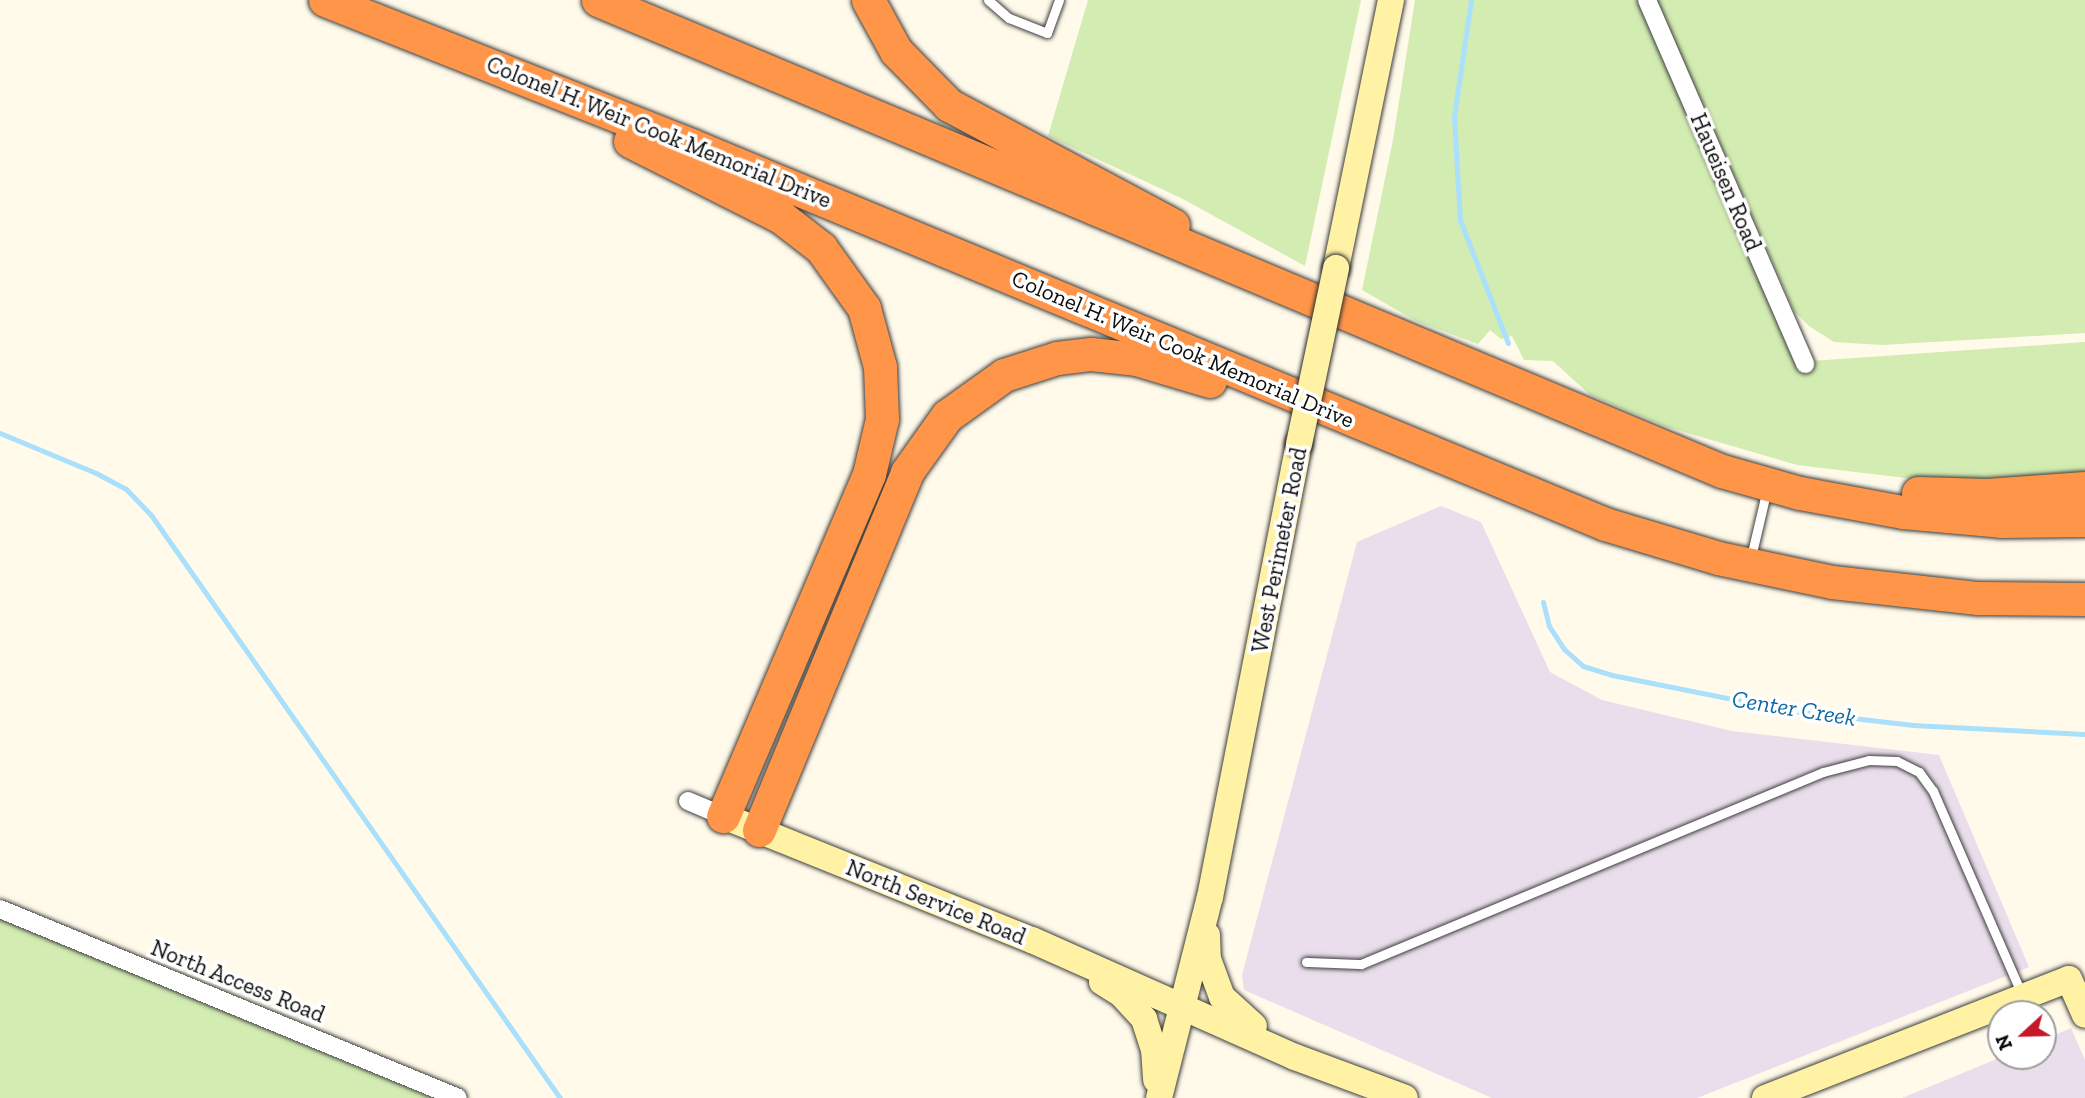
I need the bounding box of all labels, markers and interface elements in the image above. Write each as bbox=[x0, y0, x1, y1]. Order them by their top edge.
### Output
street label: Colonel H. Weir Cook Memorial Drive bbox=[482, 50, 836, 214]
street label: Haueisen Road bbox=[1685, 109, 1767, 255]
street label: Colonel H. Weir Cook Memorial Drive bbox=[1007, 264, 1359, 434]
street label: West Perimeter Road bbox=[1246, 445, 1312, 655]
water label: Center Creek bbox=[1730, 684, 1858, 732]
street label: North Service Road bbox=[842, 853, 1030, 951]
street label: North Access Road bbox=[147, 933, 329, 1029]
north arrow bbox=[1987, 1000, 2057, 1070]
text: N bbox=[1991, 1031, 2017, 1053]

